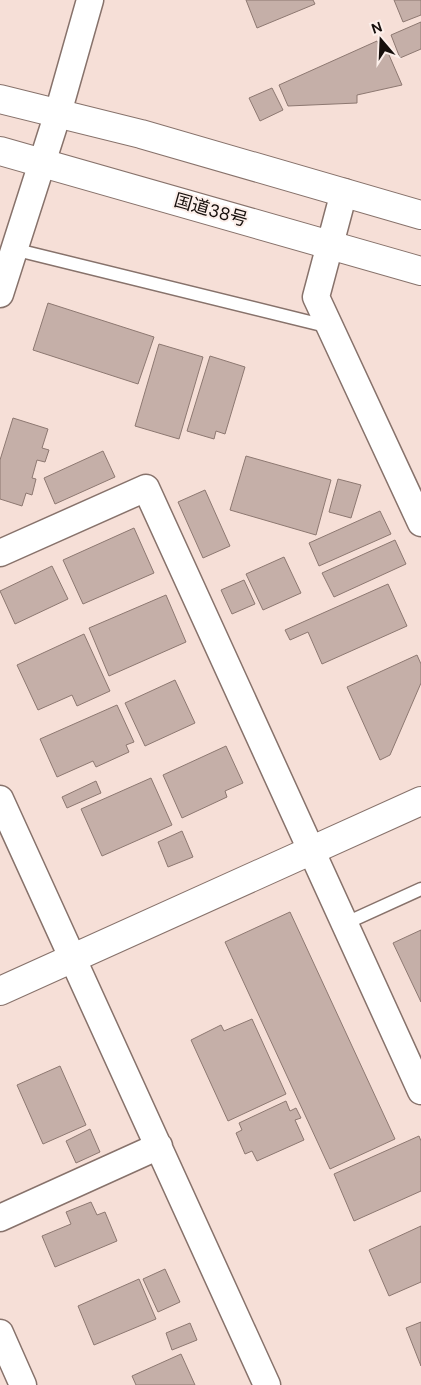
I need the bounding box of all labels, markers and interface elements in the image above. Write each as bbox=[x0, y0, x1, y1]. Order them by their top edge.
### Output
north arrow bbox=[356, 15, 406, 65]
text: N bbox=[369, 18, 385, 38]
street label: 国道38号 bbox=[171, 188, 251, 232]

